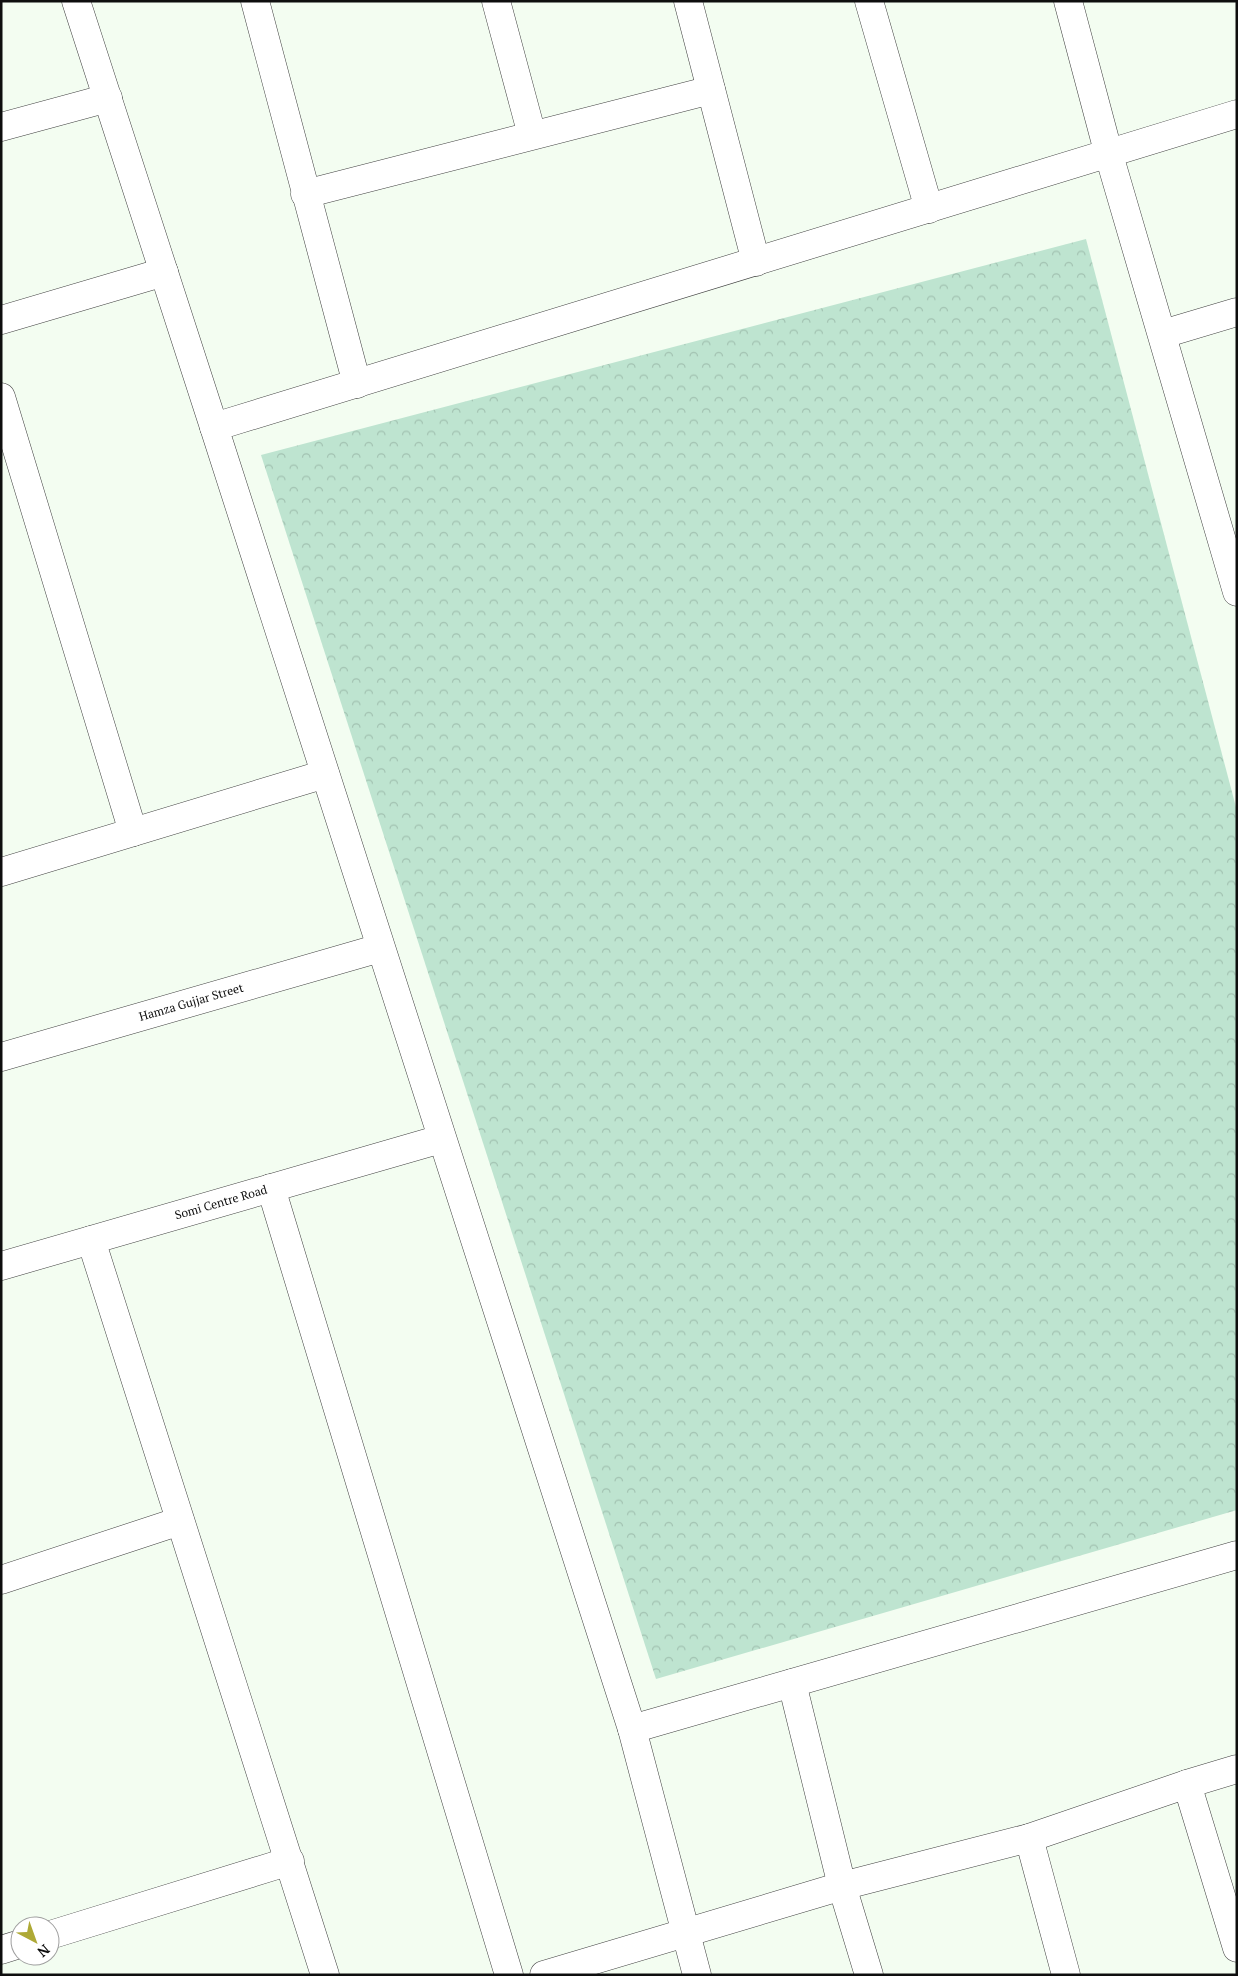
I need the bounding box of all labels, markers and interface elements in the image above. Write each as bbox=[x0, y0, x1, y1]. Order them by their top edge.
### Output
street label: Hamza Gujjar Street bbox=[137, 980, 246, 1024]
street label: Somi Centre Road bbox=[173, 1181, 269, 1222]
north arrow bbox=[10, 1916, 60, 1966]
text: N bbox=[33, 1941, 54, 1962]

